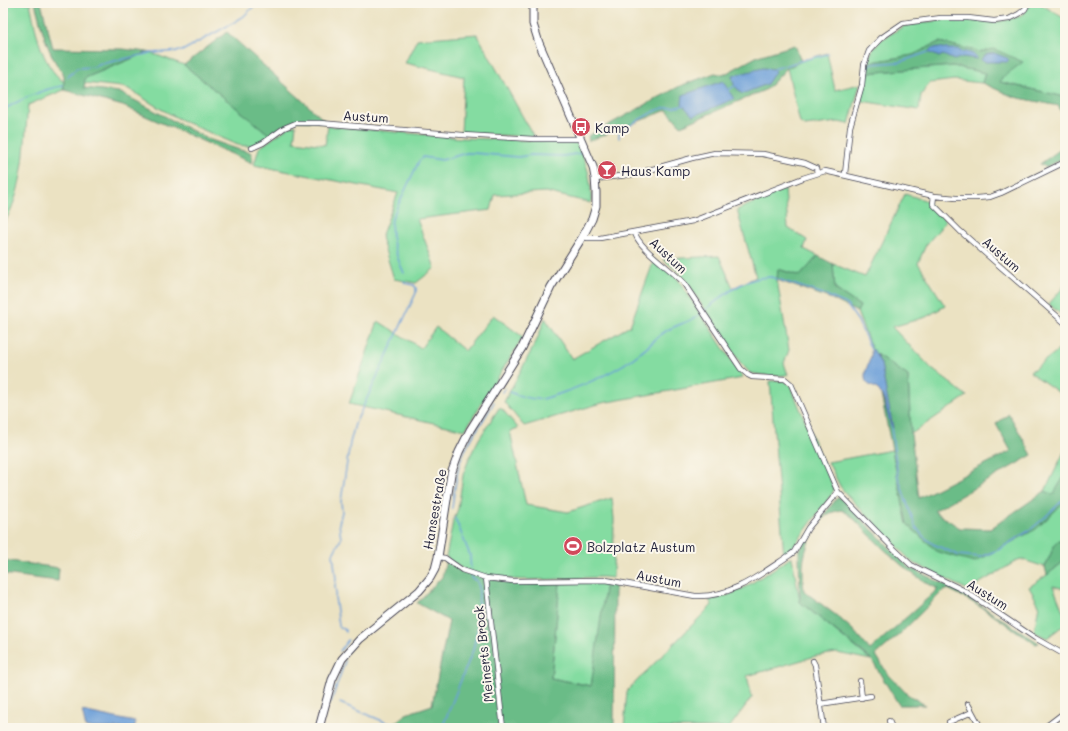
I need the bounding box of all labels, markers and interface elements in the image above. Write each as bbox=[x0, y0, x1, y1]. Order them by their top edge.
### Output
street label: Austum bbox=[343, 106, 389, 126]
bus stop icon: Kamp bbox=[570, 116, 592, 138]
place label: Kamp bbox=[595, 119, 629, 136]
bar icon: Haus Kamp bbox=[596, 159, 618, 181]
place label: Haus Kamp bbox=[621, 162, 690, 179]
street label: Austum bbox=[647, 233, 691, 277]
street label: Austum bbox=[979, 233, 1025, 275]
street label: Hansestraße bbox=[419, 467, 449, 551]
sports icon: Bolzplatz Austum bbox=[562, 535, 584, 557]
place label: Bolzplatz Austum bbox=[587, 538, 695, 555]
street label: Austum bbox=[635, 565, 683, 591]
street label: Austum bbox=[964, 575, 1012, 613]
street label: Meinerts Brook bbox=[469, 605, 497, 703]

